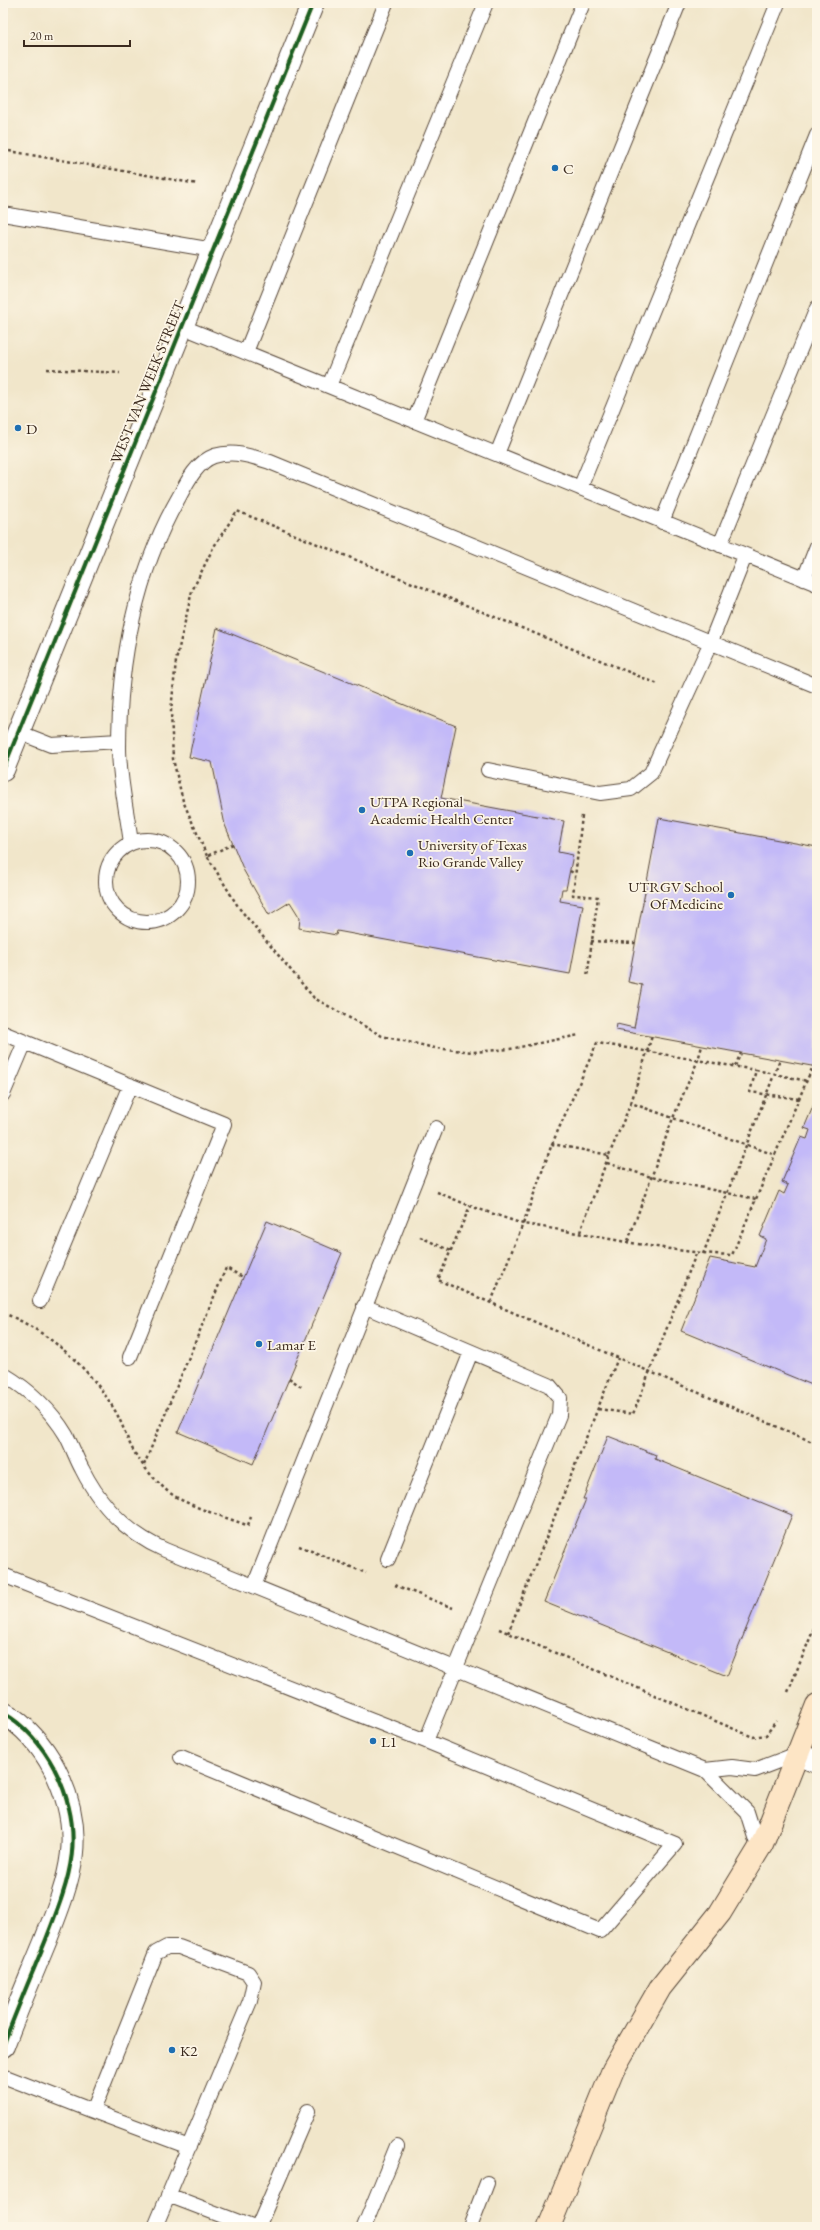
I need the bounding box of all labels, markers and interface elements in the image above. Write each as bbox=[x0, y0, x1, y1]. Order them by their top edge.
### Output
scale bar bbox=[24, 22, 130, 48]
text: 20 m bbox=[30, 28, 54, 44]
place label: C bbox=[563, 159, 574, 178]
marker: C bbox=[550, 163, 560, 173]
street label: WEST VAN WEEK STREET bbox=[106, 297, 189, 466]
place label: D bbox=[26, 419, 37, 438]
marker: D bbox=[13, 423, 23, 433]
place label: UTPA Regional Academic Health Center bbox=[369, 792, 513, 828]
marker: UTPA Regional Academic Health Center bbox=[357, 805, 367, 815]
place label: University of Texas Rio Grande Valley bbox=[418, 835, 527, 871]
marker: University of Texas Rio Grande Valley bbox=[405, 848, 415, 858]
place label: UTRGV School Of Medicine bbox=[628, 877, 723, 913]
marker: UTRGV School Of Medicine bbox=[726, 890, 736, 900]
place label: Lamar E bbox=[267, 1335, 316, 1354]
marker: Lamar E bbox=[254, 1339, 264, 1349]
place label: L1 bbox=[381, 1732, 397, 1751]
marker: L1 bbox=[368, 1736, 378, 1746]
place label: K2 bbox=[180, 2041, 198, 2060]
marker: K2 bbox=[167, 2045, 177, 2055]

